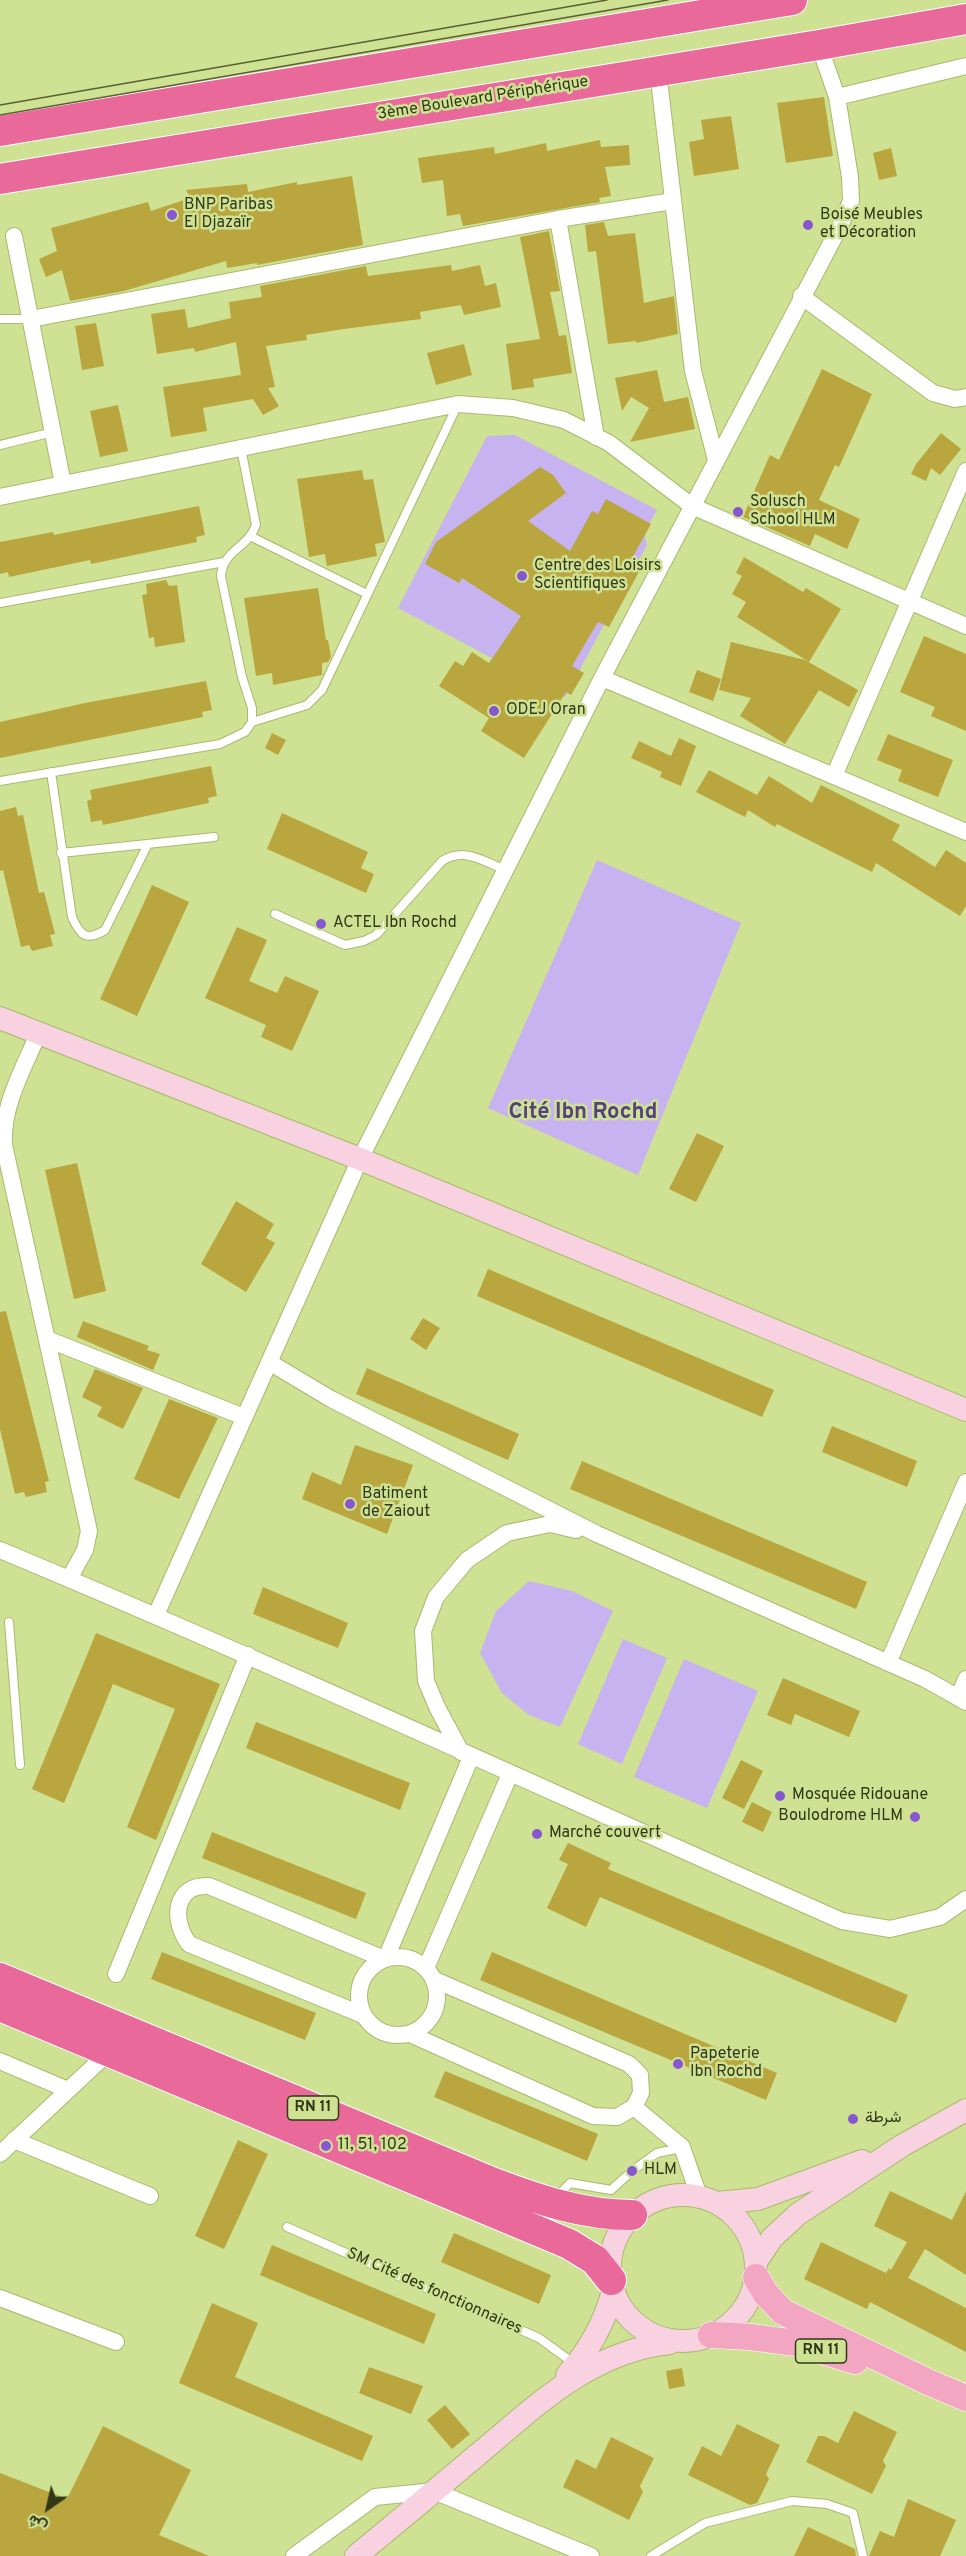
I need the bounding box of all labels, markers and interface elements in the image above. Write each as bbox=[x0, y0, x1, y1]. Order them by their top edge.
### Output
street label: 3ème Boulevard Périphérique bbox=[376, 73, 590, 125]
place label: BNP Paribas El Djazaïr bbox=[184, 196, 273, 234]
place label: Boisé Meubles et Décoration bbox=[820, 206, 923, 244]
marker: BNP Paribas El Djazaïr bbox=[165, 208, 179, 222]
marker: Boisé Meubles et Décoration bbox=[801, 218, 815, 232]
place label: Solusch School HLM bbox=[750, 493, 836, 531]
marker: Solusch School HLM bbox=[731, 505, 745, 519]
place label: Centre des Loisirs Scientifiques bbox=[534, 557, 661, 595]
marker: Centre des Loisirs Scientifiques bbox=[515, 569, 529, 583]
place label: ODEJ Oran bbox=[506, 701, 586, 721]
marker: ODEJ Oran bbox=[487, 704, 501, 718]
place label: ACTEL Ibn Rochd bbox=[333, 914, 457, 934]
marker: ACTEL Ibn Rochd bbox=[314, 917, 328, 931]
district label: Cité Ibn Rochd bbox=[509, 1101, 657, 1127]
place label: Batiment de Zaiout bbox=[362, 1485, 430, 1523]
marker: Batiment de Zaiout bbox=[343, 1497, 357, 1511]
place label: Mosquée Ridouane bbox=[792, 1786, 928, 1806]
marker: Mosquée Ridouane bbox=[773, 1789, 787, 1803]
place label: Boulodrome HLM bbox=[778, 1807, 903, 1827]
marker: Boulodrome HLM bbox=[908, 1810, 922, 1824]
place label: Marché couvert bbox=[549, 1824, 661, 1844]
marker: Marché couvert bbox=[530, 1827, 544, 1841]
place label: Papeterie Ibn Rochd bbox=[690, 2045, 762, 2083]
marker: Papeterie Ibn Rochd bbox=[671, 2057, 685, 2071]
road number: RN 11 bbox=[288, 2096, 338, 2120]
place label: شرطة bbox=[865, 2109, 901, 2129]
marker: شرطة bbox=[846, 2112, 860, 2126]
place label: 11, 51, 102 bbox=[338, 2136, 407, 2156]
marker: 11, 51, 102 bbox=[319, 2139, 333, 2153]
place label: HLM bbox=[644, 2161, 677, 2181]
marker: HLM bbox=[625, 2164, 639, 2178]
street label: SM Cité des fonctionnaires bbox=[343, 2245, 525, 2339]
road number: RN 11 bbox=[796, 2339, 846, 2363]
north arrow bbox=[18, 2478, 78, 2538]
text: ش bbox=[24, 2509, 52, 2537]

